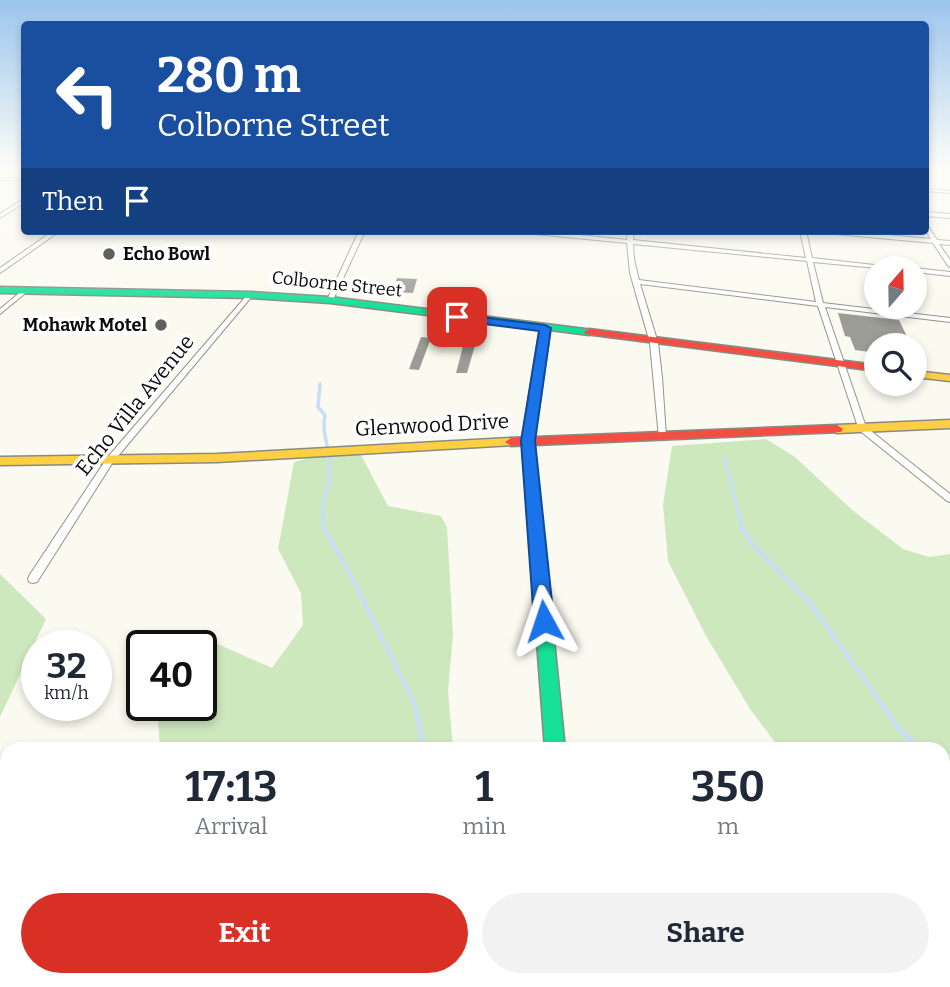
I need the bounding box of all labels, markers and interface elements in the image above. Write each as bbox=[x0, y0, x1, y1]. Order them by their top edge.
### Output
text: 280 m bbox=[157, 46, 301, 105]
icon: left bbox=[42, 49, 133, 140]
text: Colborne Street bbox=[157, 106, 390, 144]
icon: arrive bbox=[118, 182, 156, 220]
text: Then bbox=[42, 186, 104, 217]
place label: Echo Bowl bbox=[123, 243, 211, 265]
marker: Echo Bowl bbox=[101, 246, 117, 262]
north arrow bbox=[864, 256, 928, 318]
map controls bbox=[864, 256, 927, 396]
street label: Colborne Street bbox=[271, 266, 404, 302]
pin bbox=[427, 287, 487, 347]
icon: arrive bbox=[438, 298, 476, 336]
place label: Mohawk Motel bbox=[23, 314, 147, 336]
marker: Mohawk Motel bbox=[153, 317, 169, 333]
street label: Echo Villa Avenue bbox=[70, 329, 200, 481]
button: search bbox=[864, 333, 927, 396]
street label: Glenwood Drive bbox=[354, 408, 510, 442]
position arrow bbox=[507, 584, 581, 658]
speed limit sign: 40 bbox=[126, 630, 217, 721]
text: 32 bbox=[47, 645, 86, 687]
text: km/h bbox=[44, 682, 89, 704]
text: 17:13 bbox=[185, 762, 278, 812]
text: 1 bbox=[475, 762, 493, 812]
text: 350 bbox=[691, 762, 765, 812]
text: Arrival bbox=[195, 812, 268, 840]
text: min bbox=[463, 812, 506, 840]
text: m bbox=[717, 812, 739, 840]
button: Exit bbox=[21, 893, 468, 973]
button: Share bbox=[482, 893, 929, 973]

